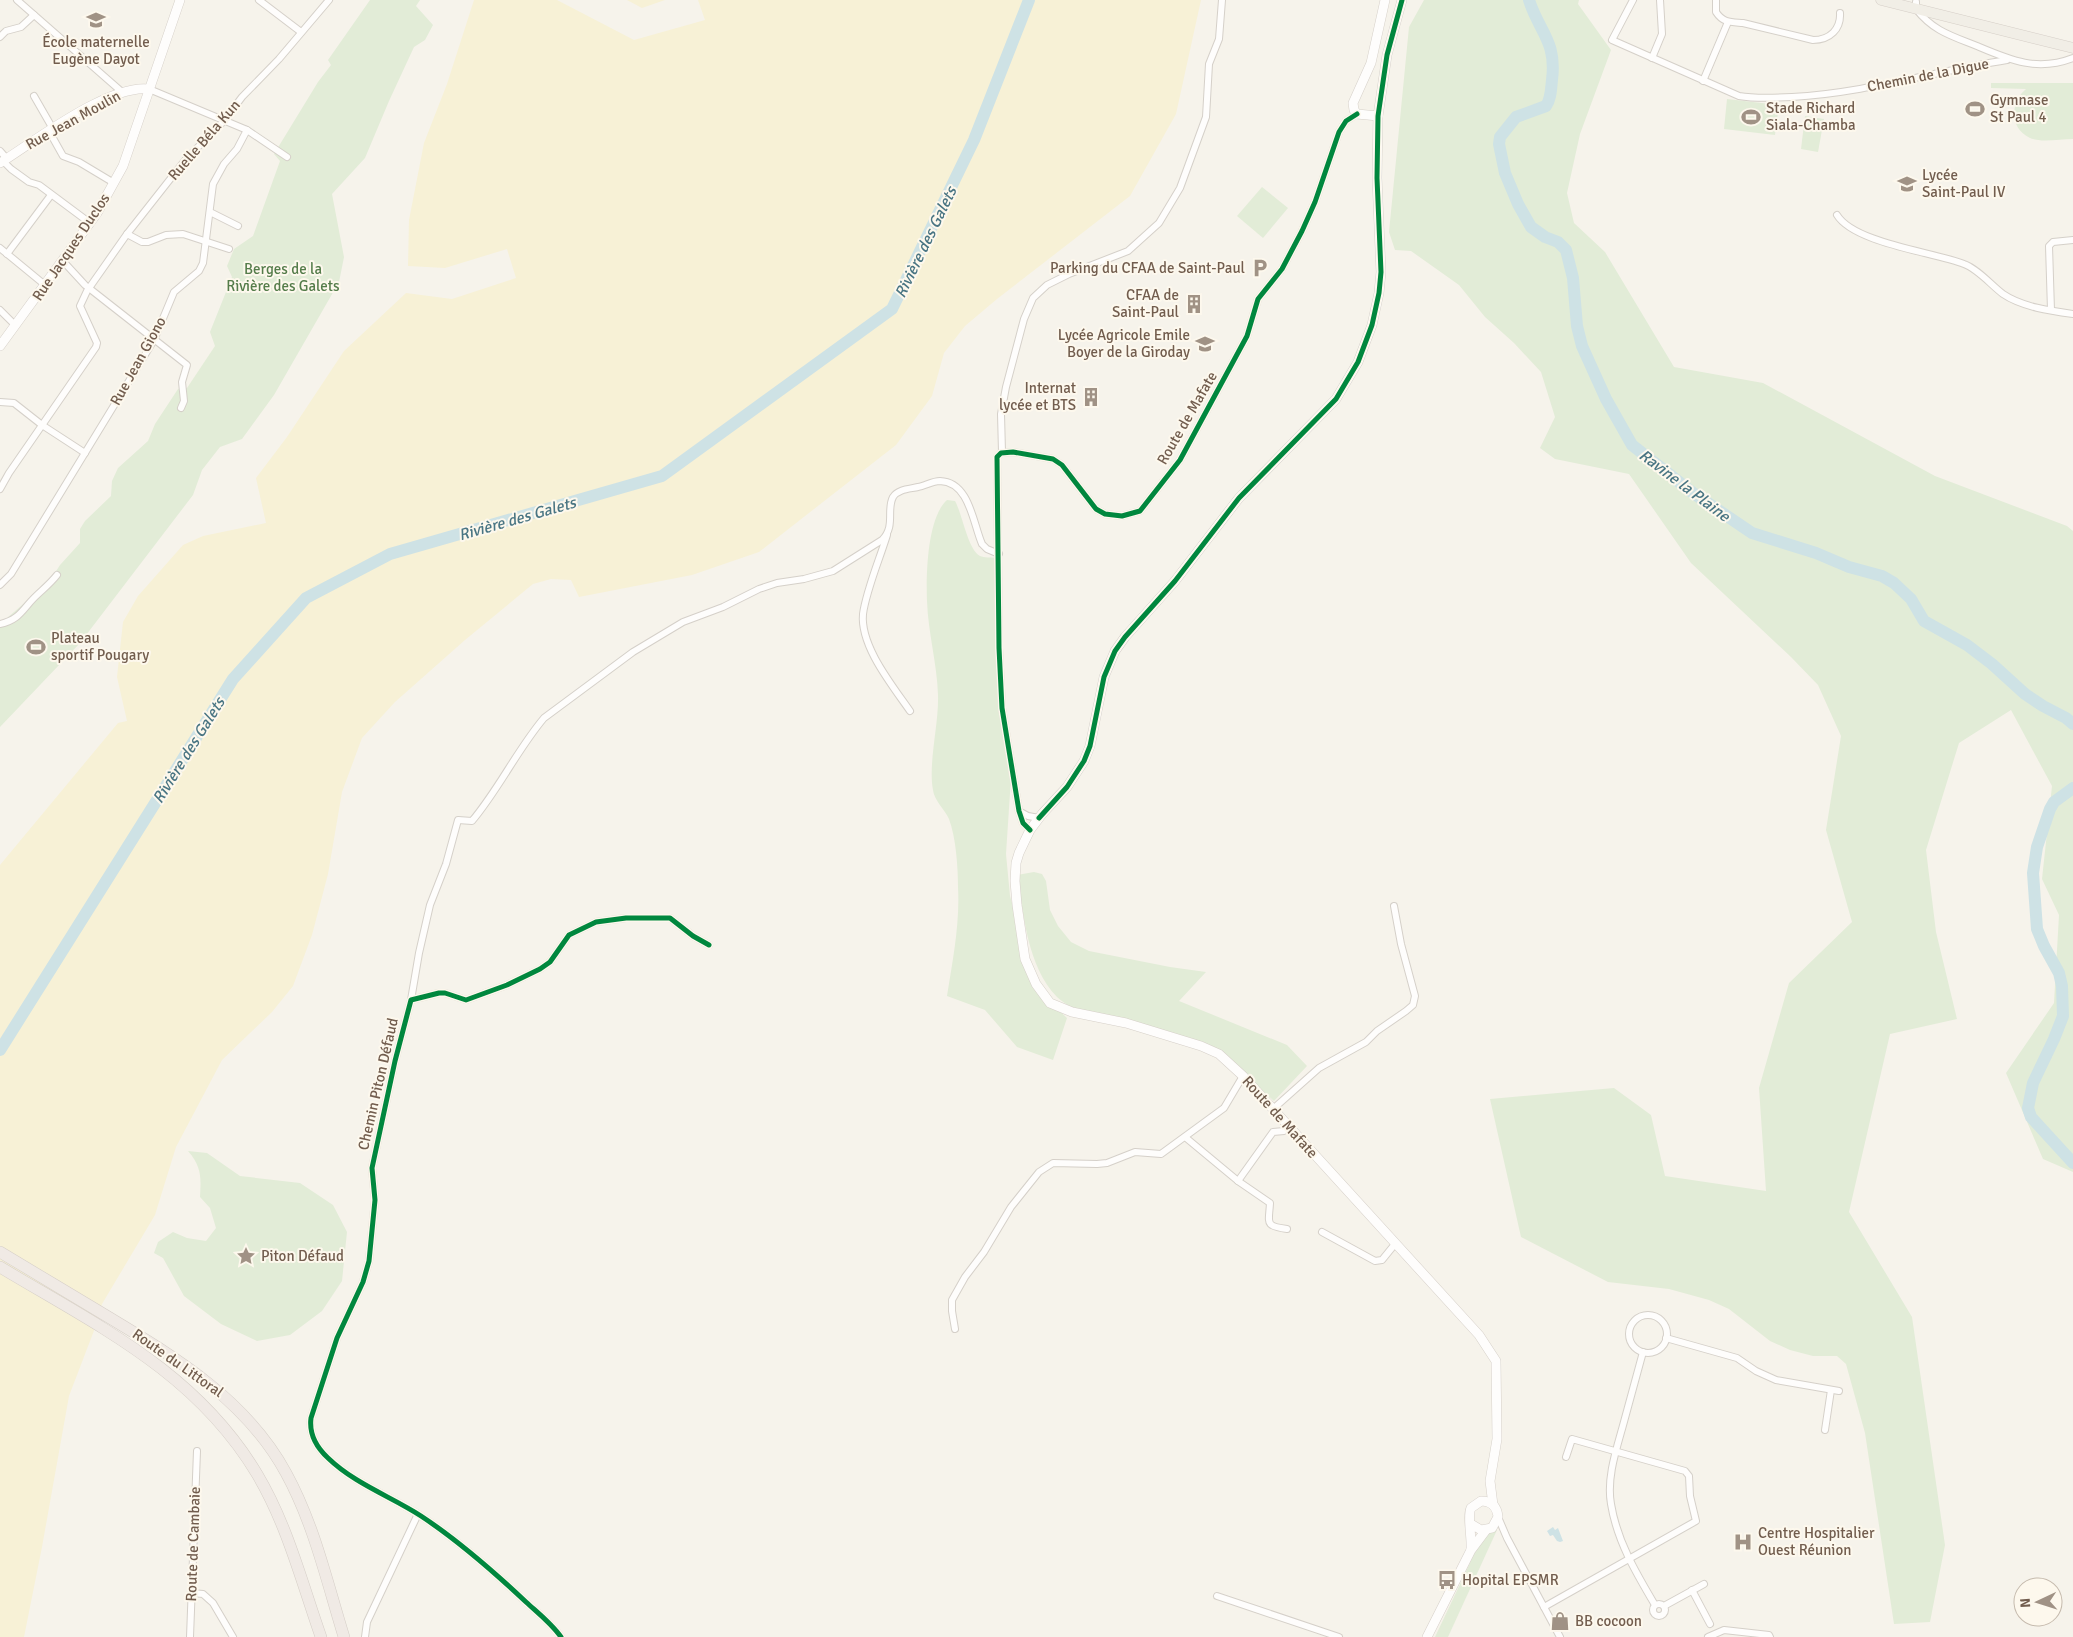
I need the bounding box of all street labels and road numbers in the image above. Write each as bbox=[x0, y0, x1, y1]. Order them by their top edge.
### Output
street label: Chemin de la Digue bbox=[1866, 54, 1990, 96]
street label: Rue Jean Moulin bbox=[22, 87, 124, 153]
street label: Ruelle Béla Kun bbox=[164, 96, 244, 184]
street label: Rue Jacques Duclos bbox=[28, 190, 114, 304]
street label: Rue Jean Giono bbox=[106, 313, 170, 408]
street label: Route de Mafate bbox=[1153, 368, 1221, 468]
street label: Chemin Piton Défaud bbox=[354, 1016, 402, 1152]
street label: Route de Mafate bbox=[1238, 1072, 1322, 1162]
street label: Route du Littoral bbox=[129, 1325, 227, 1401]
street label: Route de Cambaie bbox=[182, 1486, 204, 1602]

